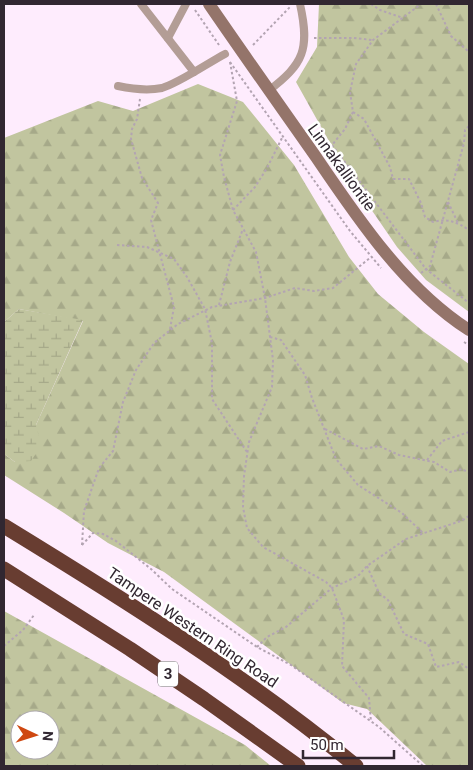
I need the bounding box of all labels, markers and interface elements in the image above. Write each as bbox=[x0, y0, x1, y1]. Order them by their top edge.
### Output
street label: Linnakalliontie bbox=[304, 120, 380, 215]
street label: Tampere Western Ring Road bbox=[104, 563, 282, 692]
road number: 3 bbox=[158, 662, 178, 686]
north arrow bbox=[10, 710, 60, 760]
scale bar bbox=[303, 728, 394, 760]
text: N bbox=[40, 730, 56, 741]
text: 50 m bbox=[310, 736, 344, 754]

